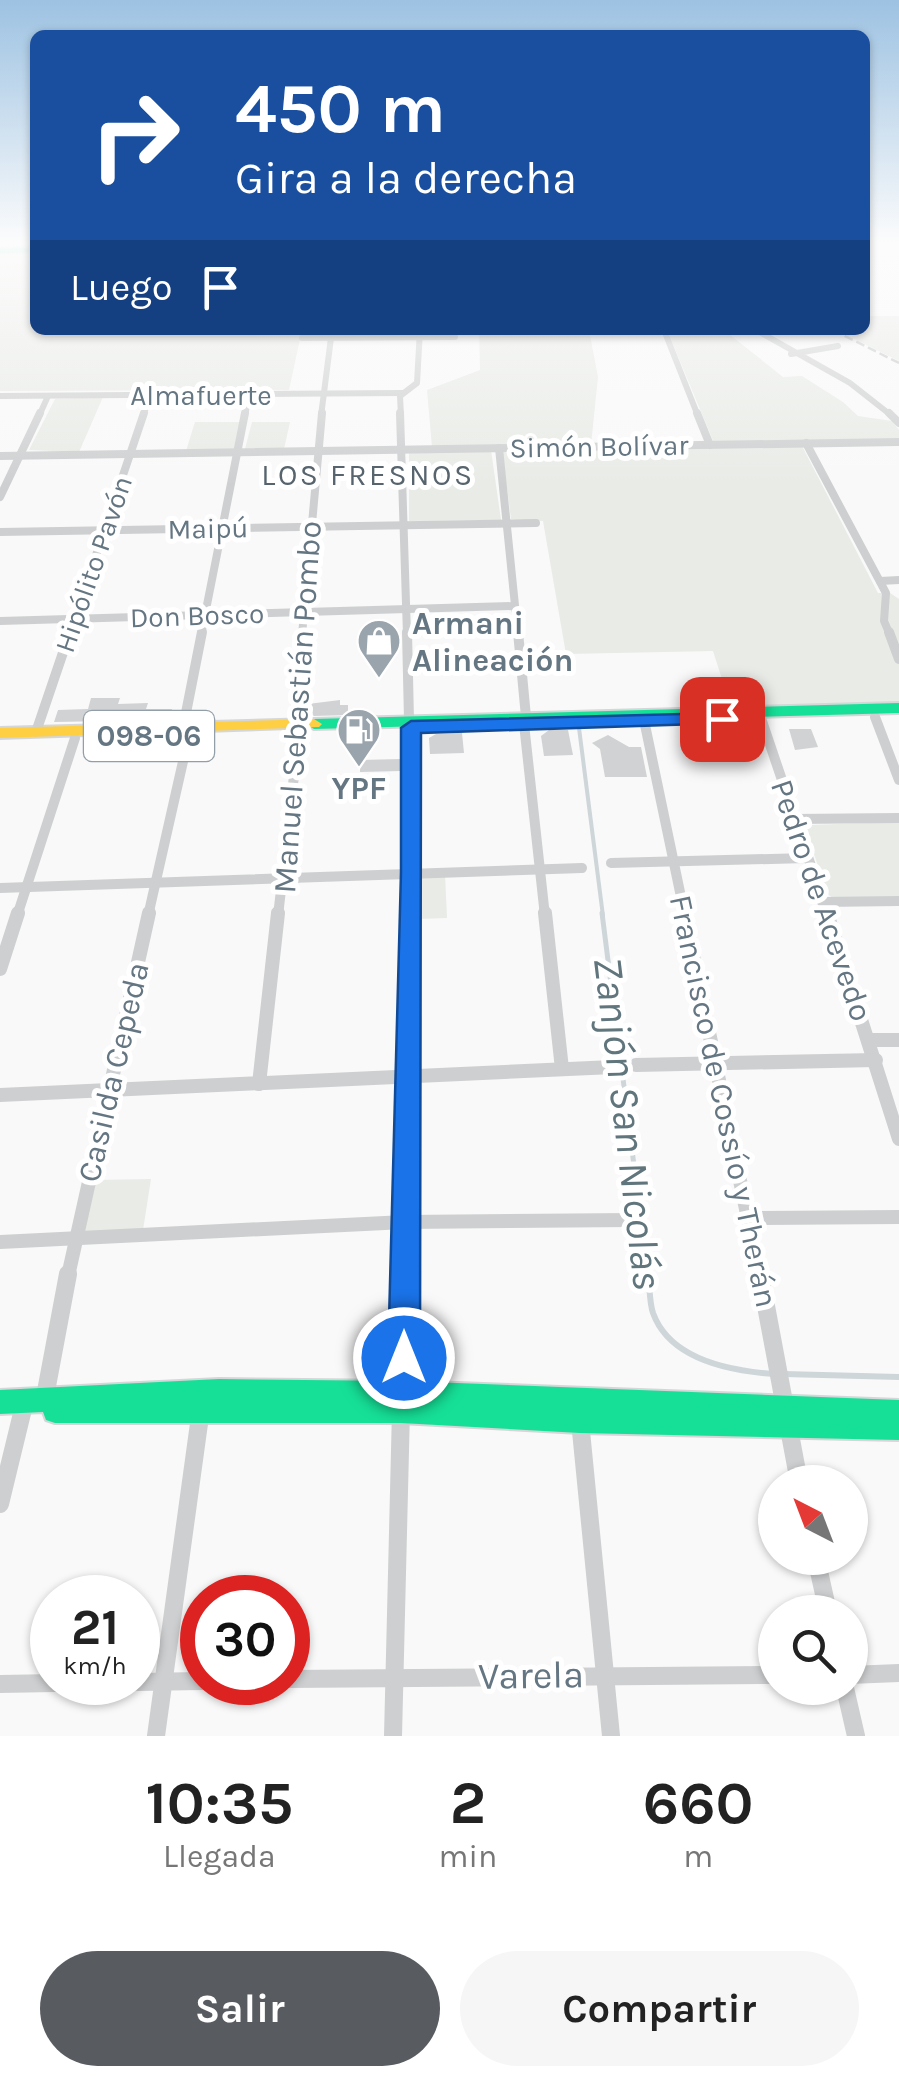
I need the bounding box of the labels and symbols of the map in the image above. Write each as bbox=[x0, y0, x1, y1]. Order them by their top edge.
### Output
street label: Almafuerte bbox=[130, 379, 272, 412]
street label: Simón Bolívar bbox=[509, 428, 690, 465]
district label: LOS FRESNOS bbox=[261, 457, 475, 493]
street label: Hipólito Pavón bbox=[48, 472, 139, 657]
street label: Maipú bbox=[167, 511, 249, 546]
street label: Manuel Sebastián Pombo bbox=[266, 520, 329, 894]
street label: Don Bosco bbox=[129, 597, 265, 634]
place label: Armani Alineación bbox=[412, 605, 573, 679]
shop icon: Armani Alineación bbox=[356, 618, 402, 679]
pin bbox=[680, 677, 765, 762]
fuel station icon: YPF bbox=[336, 707, 382, 768]
road number: 098-06 bbox=[84, 711, 214, 761]
place label: YPF bbox=[332, 770, 386, 807]
street label: Pedro de Acevedo bbox=[763, 775, 880, 1026]
street label: Francisco de Cossío y Therán bbox=[662, 891, 785, 1311]
water label: Zanjón San Nicolás bbox=[583, 954, 673, 1293]
street label: Casilda Cepeda bbox=[70, 959, 157, 1186]
position arrow bbox=[352, 1306, 456, 1410]
north arrow bbox=[758, 1465, 868, 1575]
speed limit sign: 30 bbox=[180, 1575, 310, 1705]
street label: Varela bbox=[478, 1652, 584, 1699]

